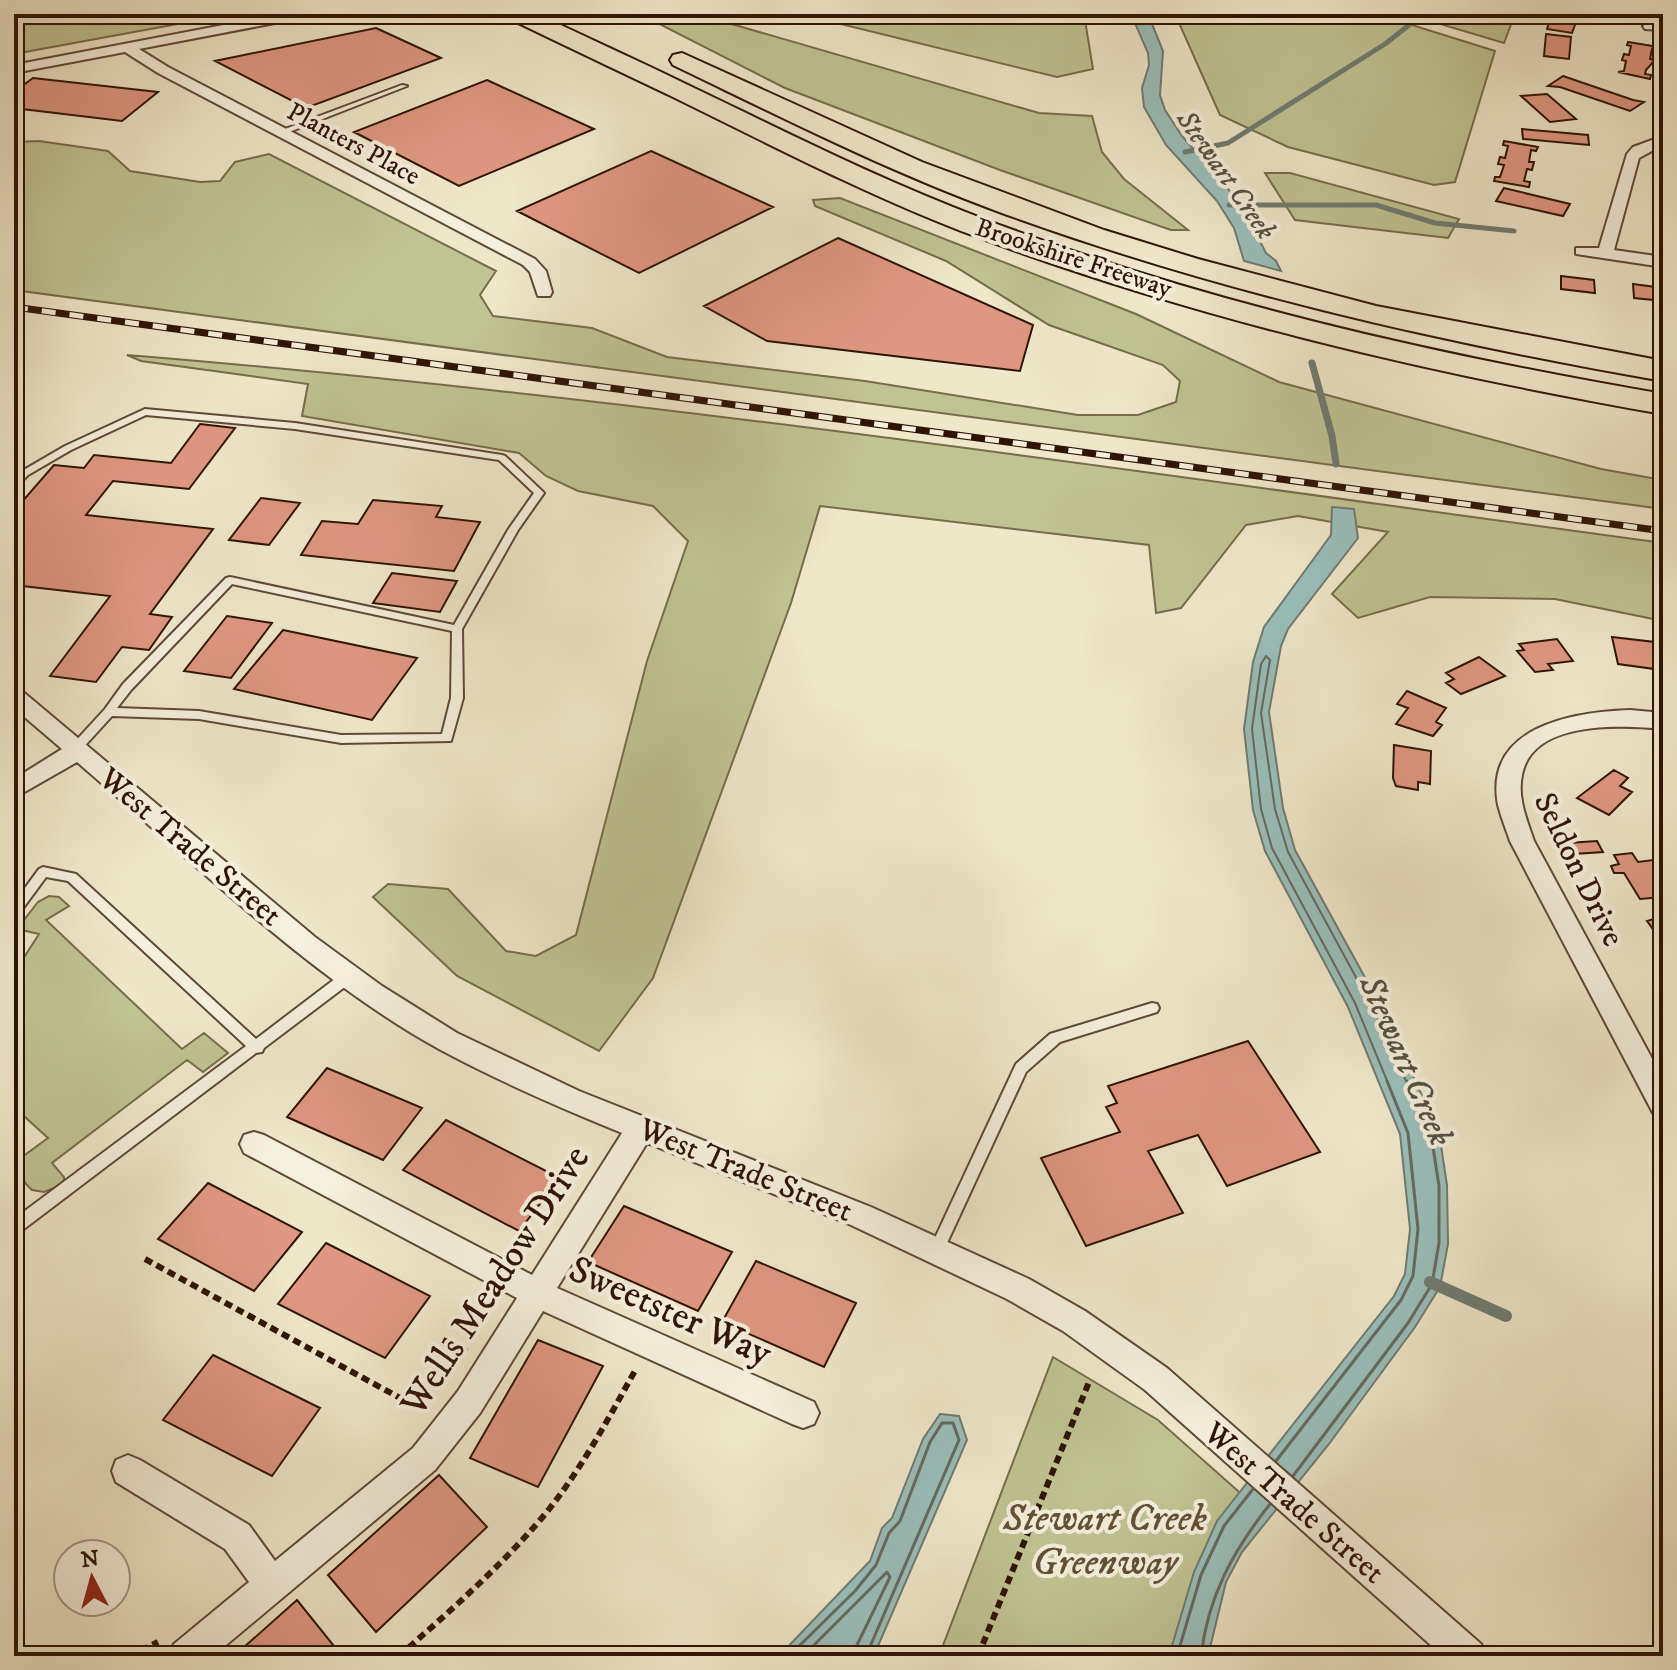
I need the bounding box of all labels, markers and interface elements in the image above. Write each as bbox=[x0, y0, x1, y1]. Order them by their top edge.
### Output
street label: Planters Place bbox=[281, 95, 426, 193]
water label: Stewart Creek bbox=[1168, 102, 1283, 247]
street label: Brookshire Freeway bbox=[971, 211, 1177, 306]
street label: West Trade Street bbox=[89, 759, 290, 936]
street label: Seldon Drive bbox=[1524, 787, 1633, 953]
water label: Stewart Creek bbox=[1348, 968, 1462, 1153]
street label: West Trade Street bbox=[632, 1109, 858, 1232]
street label: Wells Meadow Drive bbox=[390, 1137, 601, 1426]
street label: Sweetster Way bbox=[561, 1246, 780, 1378]
street label: West Trade Street bbox=[1194, 1413, 1392, 1593]
park label: Stewart Creek Greenway bbox=[1002, 1495, 1207, 1587]
north arrow bbox=[52, 1538, 132, 1618]
text: N bbox=[80, 1545, 100, 1574]

